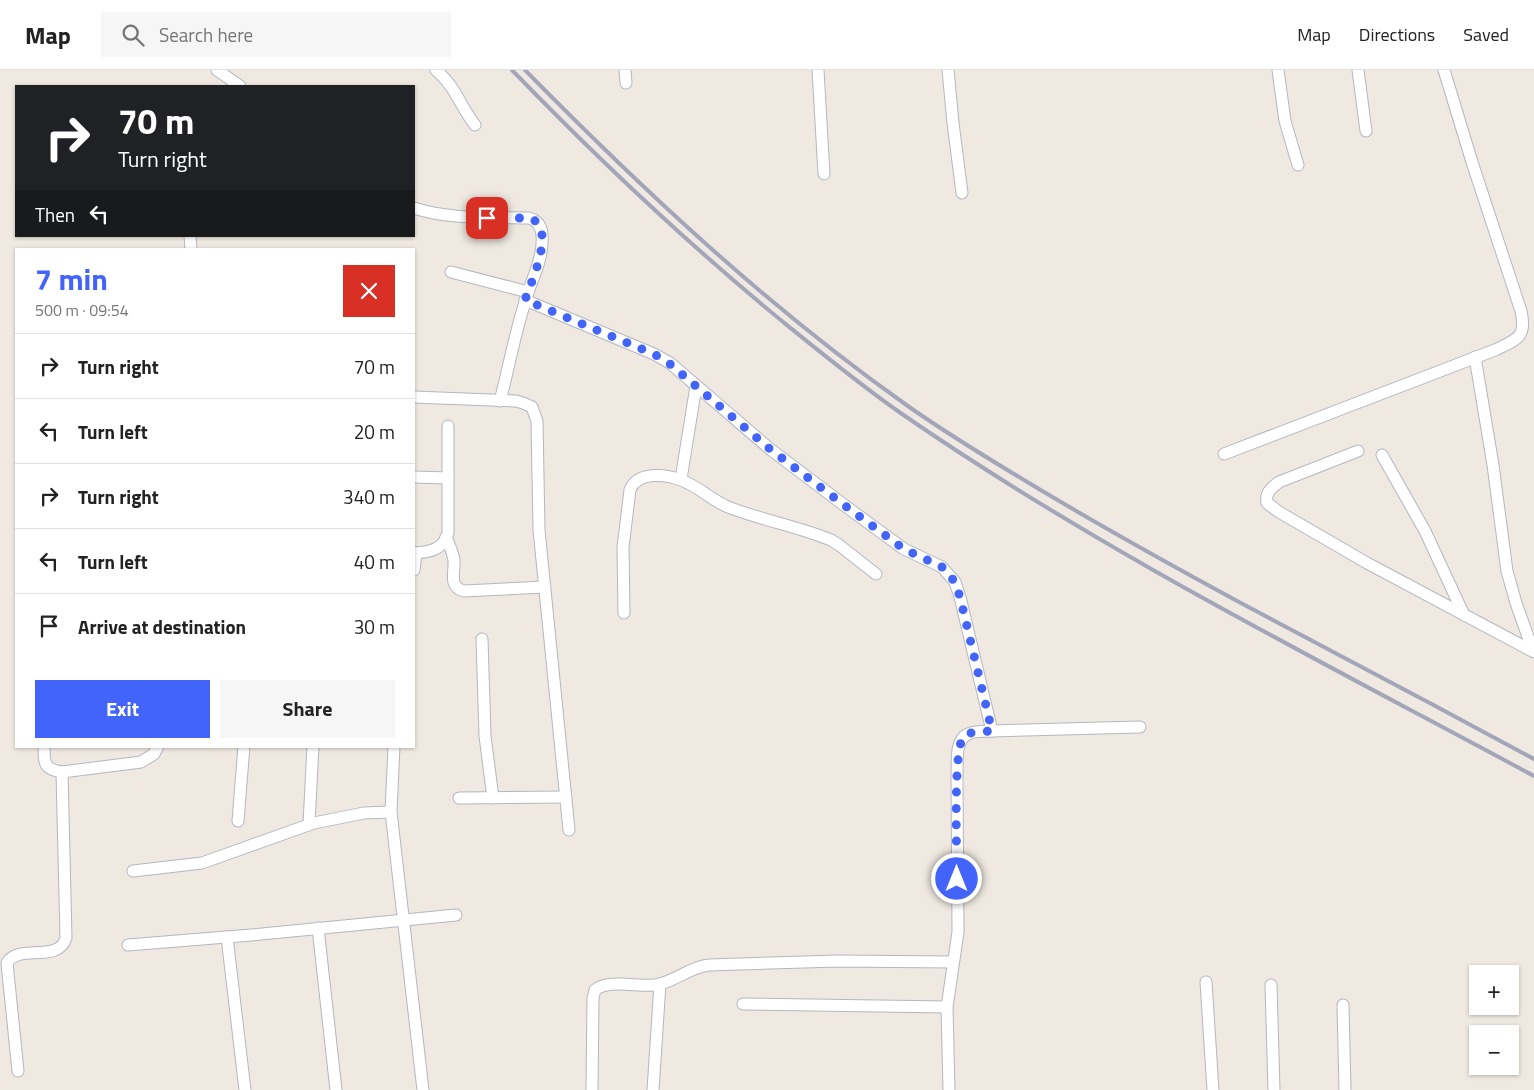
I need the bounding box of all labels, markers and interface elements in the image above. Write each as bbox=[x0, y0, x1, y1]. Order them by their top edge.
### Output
search box bbox=[101, 12, 451, 57]
text: Map bbox=[25, 17, 71, 53]
text: Search here bbox=[159, 20, 253, 49]
icon: search bbox=[119, 21, 147, 49]
text: Map bbox=[1297, 21, 1331, 48]
text: Directions bbox=[1359, 21, 1435, 48]
text: Saved bbox=[1463, 21, 1509, 48]
text: 70 m bbox=[118, 94, 194, 148]
icon: right bbox=[35, 105, 100, 170]
text: Turn right bbox=[118, 142, 207, 176]
pin bbox=[466, 197, 508, 239]
text: Then bbox=[35, 200, 75, 229]
icon: left bbox=[85, 200, 113, 228]
icon: arrive bbox=[473, 204, 501, 232]
text: 7 min bbox=[35, 256, 108, 302]
button: close bbox=[343, 265, 395, 317]
text: 500 m · 09:54 bbox=[35, 298, 129, 322]
icon: right bbox=[35, 352, 63, 380]
text: Turn right bbox=[78, 352, 159, 381]
text: 70 m bbox=[354, 352, 395, 381]
icon: left bbox=[35, 417, 63, 445]
text: Turn left bbox=[78, 417, 148, 446]
text: 20 m bbox=[354, 417, 395, 446]
icon: right bbox=[35, 482, 63, 510]
text: Turn right bbox=[78, 482, 159, 511]
text: 340 m bbox=[343, 482, 395, 511]
icon: left bbox=[35, 547, 63, 575]
text: Turn left bbox=[78, 547, 148, 576]
text: 40 m bbox=[354, 547, 395, 576]
icon: arrive bbox=[35, 612, 63, 640]
text: Arrive at destination bbox=[78, 612, 246, 641]
text: 30 m bbox=[354, 612, 395, 641]
button: Exit bbox=[35, 680, 210, 738]
button: Share bbox=[220, 680, 395, 738]
position arrow bbox=[930, 852, 982, 904]
map controls bbox=[1469, 965, 1519, 1075]
button: + bbox=[1469, 965, 1519, 1015]
button: − bbox=[1469, 1025, 1519, 1075]

